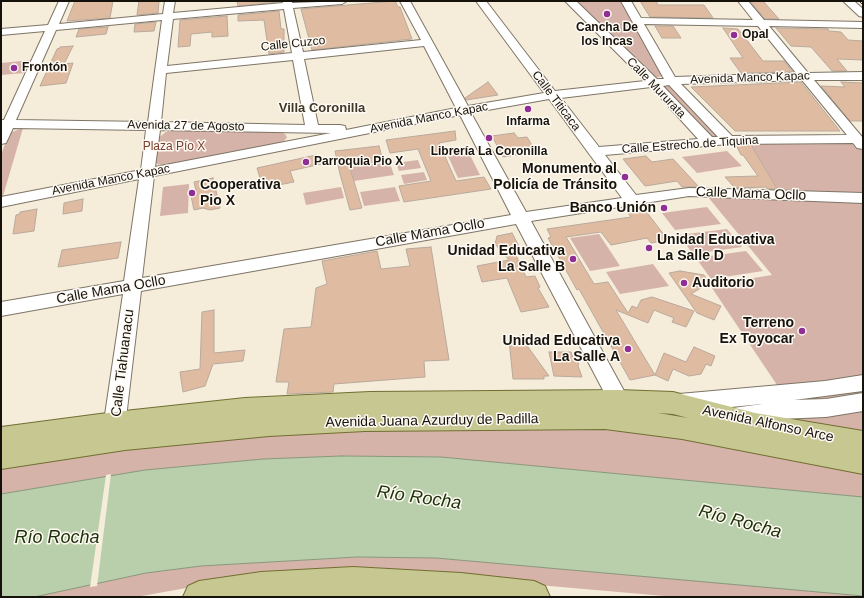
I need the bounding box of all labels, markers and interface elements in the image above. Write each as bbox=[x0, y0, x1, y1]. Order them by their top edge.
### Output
marker: Cancha De los Incas bbox=[602, 9, 612, 19]
place label: Cancha De los Incas bbox=[576, 21, 638, 49]
place label: Opal bbox=[742, 28, 769, 42]
marker: Opal bbox=[729, 30, 739, 40]
street label: Calle Cuzco bbox=[260, 33, 326, 55]
street label: Calle Mururata bbox=[623, 55, 689, 121]
place label: Frontón bbox=[22, 61, 67, 75]
marker: Frontón bbox=[9, 63, 19, 73]
street label: Calle Titicaca bbox=[529, 68, 583, 134]
street label: Avenida Manco Kapac bbox=[690, 69, 810, 87]
street label: Avenida Manco Kapac bbox=[369, 99, 489, 137]
district label: Villa Coronilla bbox=[279, 100, 365, 116]
marker: Infarma bbox=[523, 104, 533, 114]
place label: Infarma bbox=[506, 115, 550, 129]
street label: Avenida 27 de Agosto bbox=[127, 118, 245, 134]
marker: Librería La Coronilla bbox=[484, 133, 494, 143]
street label: Calle Estrecho de Tiquina bbox=[621, 133, 759, 157]
park label: Plaza Pío X bbox=[143, 140, 205, 154]
place label: Librería La Coronilla bbox=[431, 145, 547, 159]
place label: Parroquia Pio X bbox=[314, 155, 403, 169]
marker: Parroquia Pio X bbox=[301, 157, 311, 167]
street label: Avenida Manco Kapac bbox=[51, 161, 171, 199]
place label: Monumento al Policía de Tránsito bbox=[493, 161, 617, 194]
marker: Monumento al Policía de Tránsito bbox=[620, 172, 630, 182]
place label: Cooperativa Pio X bbox=[200, 177, 281, 210]
street label: Calle Mama Ocllo bbox=[696, 184, 806, 204]
marker: Cooperativa Pio X bbox=[187, 188, 197, 198]
place label: Banco Unión bbox=[570, 200, 656, 216]
marker: Banco Unión bbox=[659, 203, 669, 213]
street label: Calle Mama Ocllo bbox=[374, 215, 486, 251]
place label: Unidad Educativa La Salle D bbox=[657, 232, 774, 264]
place label: Unidad Educativa La Salle B bbox=[448, 243, 565, 276]
marker: Unidad Educativa La Salle D bbox=[644, 243, 654, 253]
marker: Unidad Educativa La Salle B bbox=[568, 254, 578, 264]
street label: Calle Mama Ocllo bbox=[55, 272, 167, 308]
place label: Auditorio bbox=[692, 275, 754, 291]
marker: Auditorio bbox=[679, 278, 689, 288]
street label: Calle Tiahuanacu bbox=[108, 308, 138, 418]
place label: Terreno Ex Toyocar bbox=[720, 315, 794, 348]
marker: Terreno Ex Toyocar bbox=[797, 326, 807, 336]
place label: Unidad Educativa La Salle A bbox=[503, 333, 620, 366]
marker: Unidad Educativa La Salle A bbox=[623, 344, 633, 354]
street label: Avenida Alfonso Arce bbox=[701, 402, 835, 446]
street label: Avenida Juana Azurduy de Padilla bbox=[325, 411, 539, 431]
water label: Río Rocha bbox=[375, 481, 463, 515]
water label: Río Rocha bbox=[696, 501, 784, 543]
water label: Río Rocha bbox=[14, 527, 100, 549]

